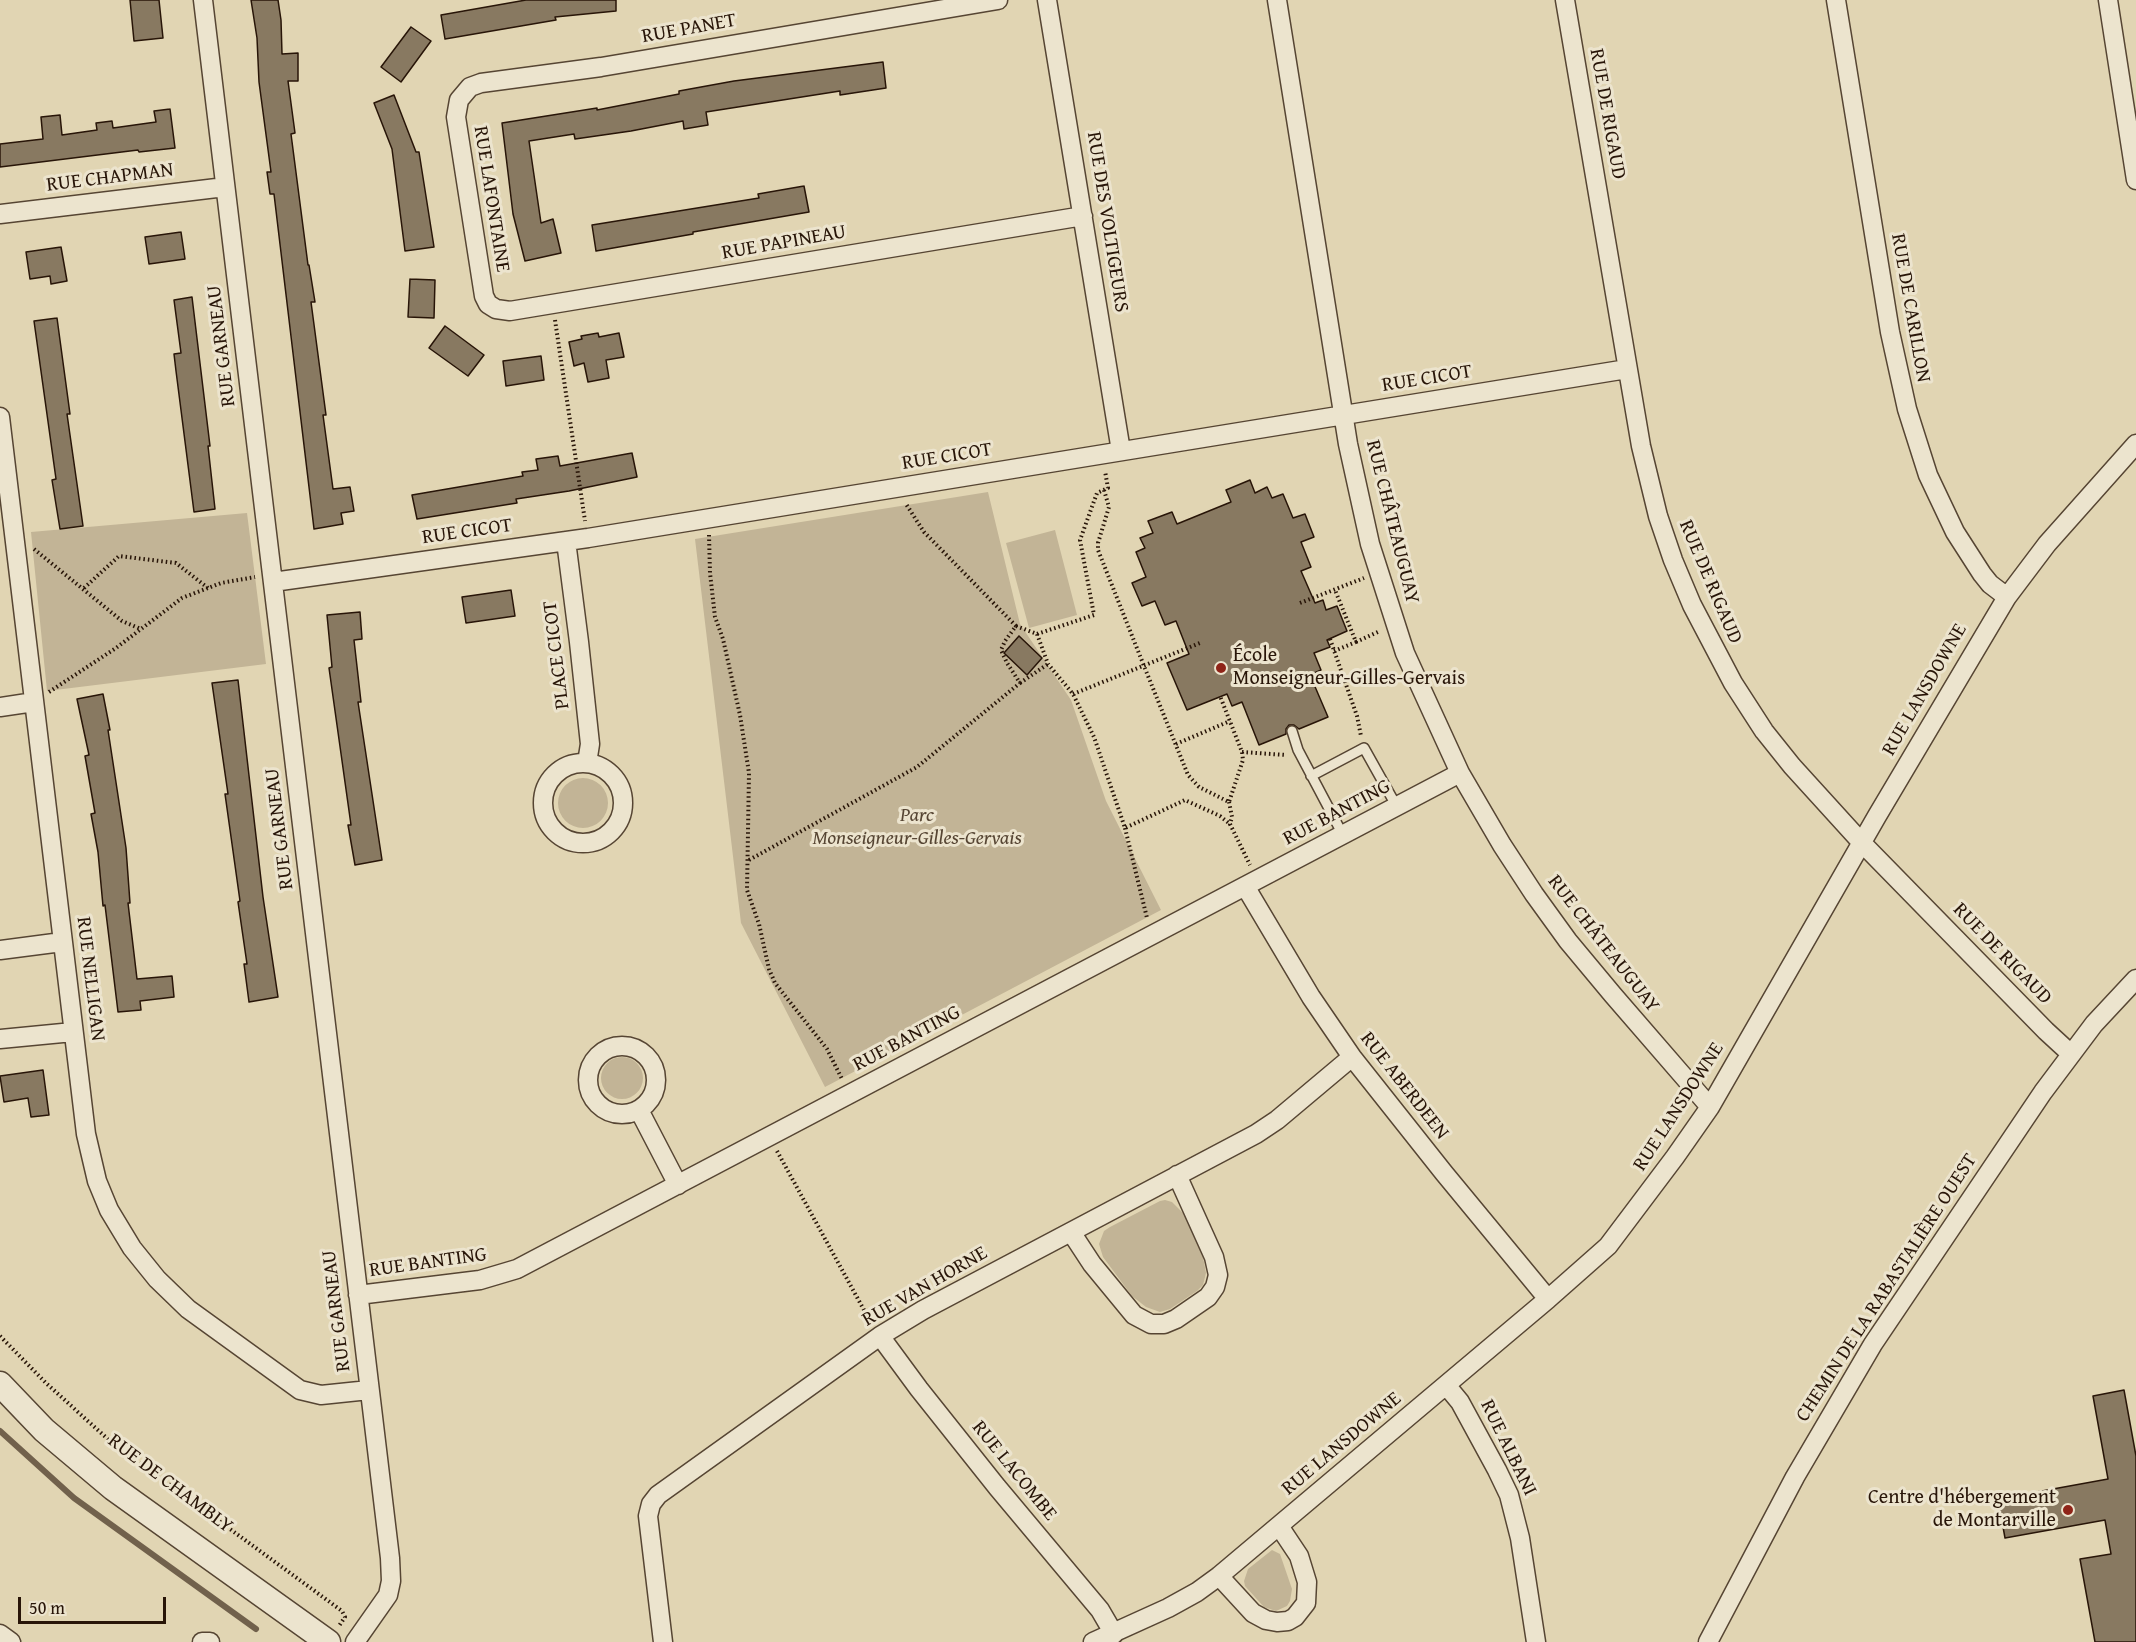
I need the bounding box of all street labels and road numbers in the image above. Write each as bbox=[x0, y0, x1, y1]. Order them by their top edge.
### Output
street label: RUE PANET bbox=[640, 9, 738, 49]
street label: RUE DE RIGAUD bbox=[1584, 47, 1630, 181]
street label: RUE LAFONTAINE bbox=[468, 124, 514, 274]
street label: RUE DES VOLTIGEURS bbox=[1081, 130, 1133, 314]
street label: RUE CHAPMAN bbox=[45, 158, 175, 198]
street label: RUE PAPINEAU bbox=[720, 220, 848, 266]
street label: RUE DE CARILLON bbox=[1885, 232, 1935, 384]
street label: RUE GARNEAU bbox=[203, 284, 241, 408]
street label: RUE CICOT bbox=[1380, 360, 1474, 398]
street label: RUE CICOT bbox=[900, 438, 994, 476]
street label: RUE CHÂTEAUGUAY bbox=[1360, 438, 1424, 606]
street label: RUE CICOT bbox=[421, 514, 513, 550]
street label: RUE DE RIGAUD bbox=[1673, 517, 1747, 647]
street label: PLACE CICOT bbox=[538, 599, 576, 711]
street label: RUE LANSDOWNE bbox=[1878, 620, 1972, 760]
street label: RUE GARNEAU bbox=[261, 767, 299, 891]
street label: RUE BANTING bbox=[1279, 775, 1395, 851]
street label: RUE CHÂTEAUGUAY bbox=[1542, 871, 1664, 1017]
street label: RUE DE RIGAUD bbox=[1948, 898, 2056, 1010]
street label: RUE NELLIGAN bbox=[70, 915, 110, 1043]
street label: RUE BANTING bbox=[849, 1001, 965, 1077]
street label: RUE ABERDEEN bbox=[1355, 1027, 1453, 1145]
street label: RUE LANSDOWNE bbox=[1629, 1038, 1729, 1176]
street label: CHEMIN DE LA RABASTALIÈRE OUEST bbox=[1791, 1149, 1983, 1427]
street label: RUE VAN HORNE bbox=[858, 1242, 992, 1332]
street label: RUE BANTING bbox=[368, 1243, 488, 1283]
street label: RUE GARNEAU bbox=[318, 1249, 356, 1373]
street label: RUE LANSDOWNE bbox=[1277, 1387, 1407, 1501]
street label: RUE ALBANI bbox=[1474, 1396, 1542, 1500]
street label: RUE LACOMBE bbox=[966, 1416, 1062, 1526]
street label: RUE DE CHAMBLY bbox=[103, 1429, 237, 1539]

